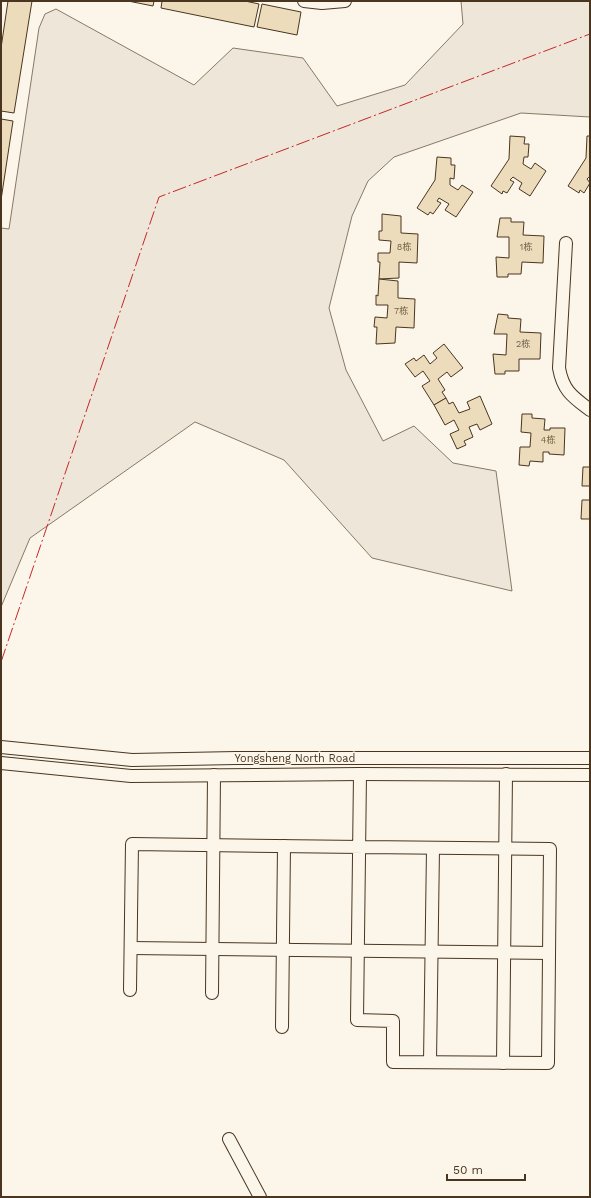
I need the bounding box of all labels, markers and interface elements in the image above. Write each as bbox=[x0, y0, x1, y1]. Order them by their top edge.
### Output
house number: 8栋 bbox=[397, 241, 411, 252]
house number: 1栋 bbox=[520, 241, 532, 252]
house number: 7栋 bbox=[394, 305, 408, 316]
house number: 2栋 bbox=[516, 338, 530, 349]
house number: 4栋 bbox=[541, 434, 555, 445]
street label: Yongsheng North Road bbox=[235, 752, 355, 765]
scale bar bbox=[447, 1156, 525, 1182]
text: 50 m bbox=[453, 1163, 483, 1177]

